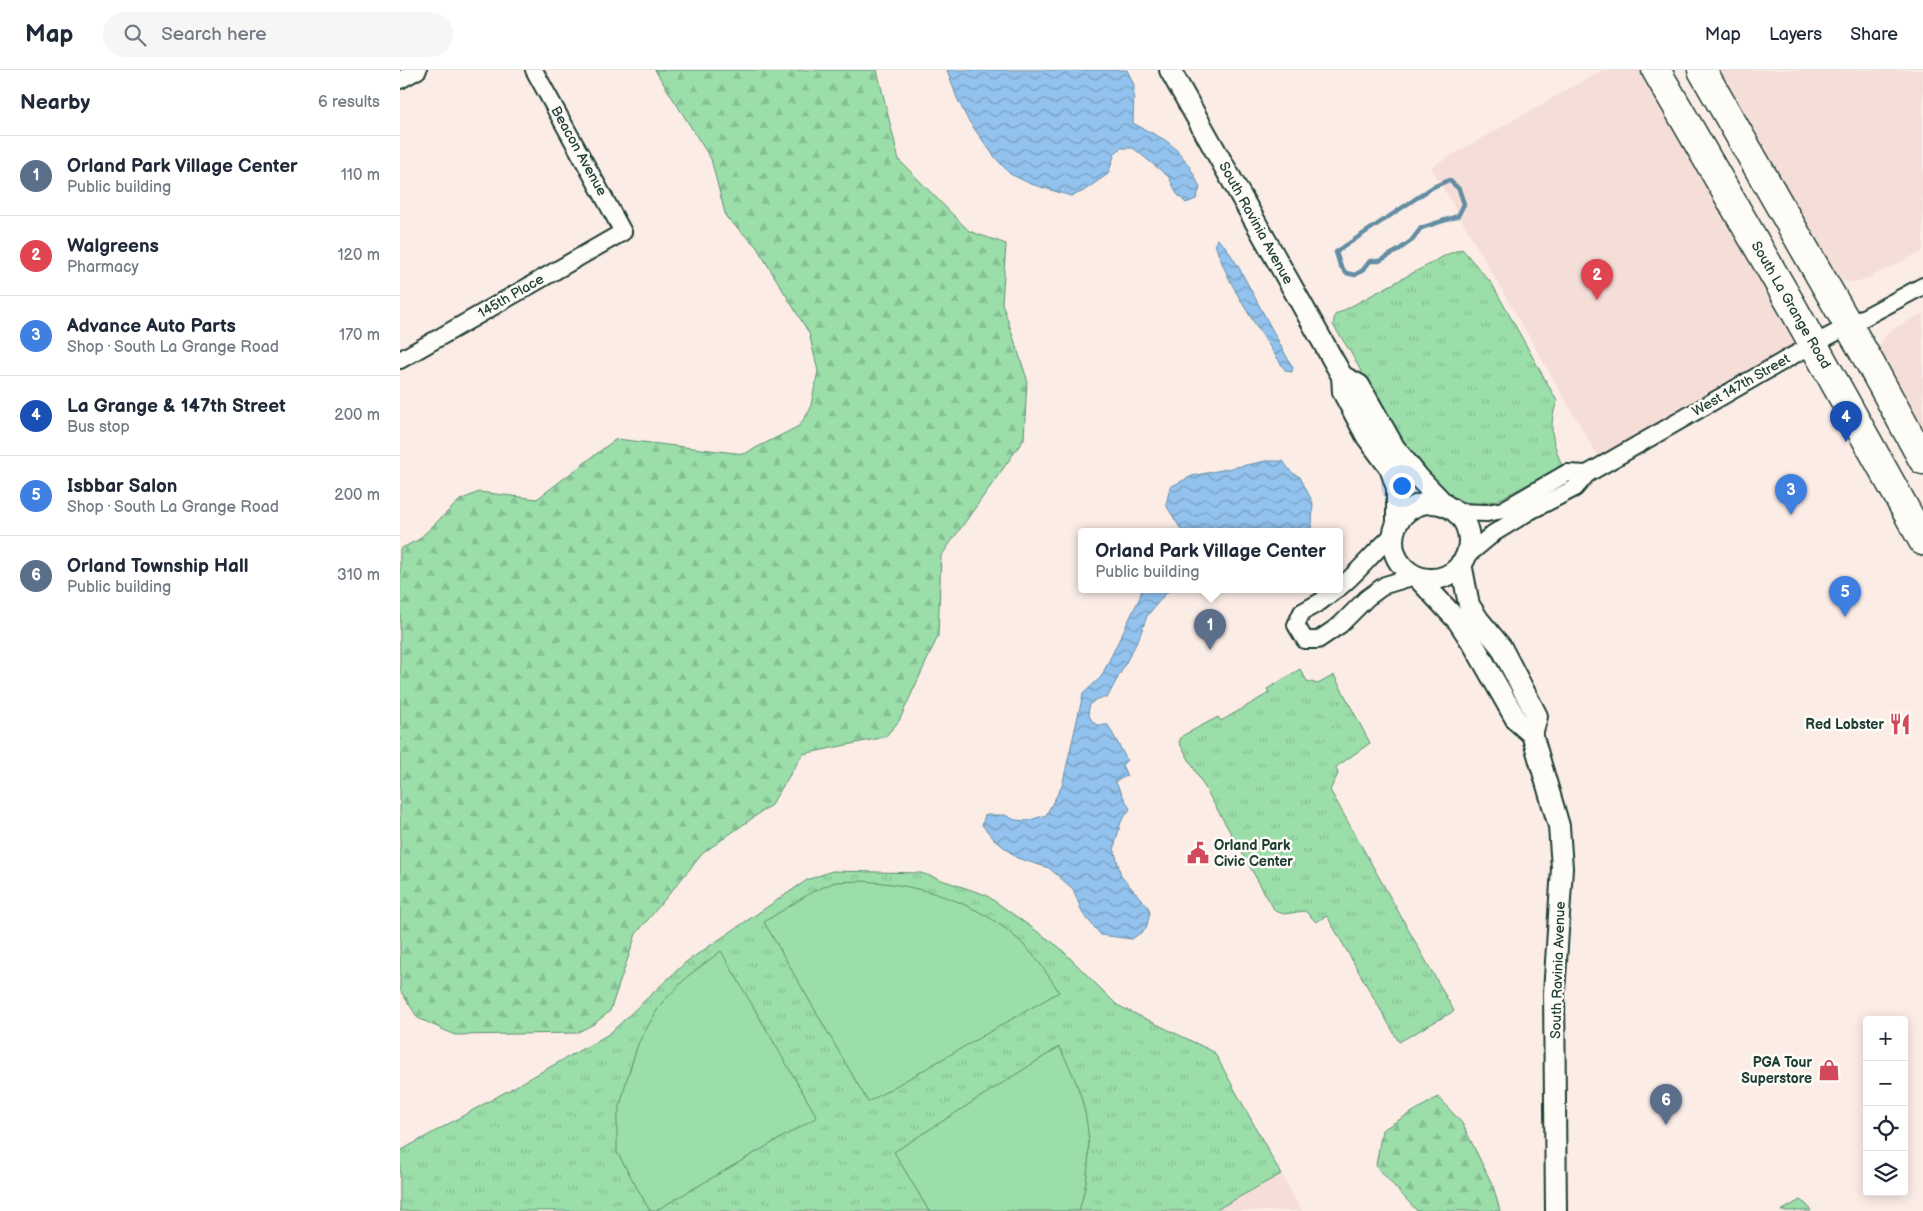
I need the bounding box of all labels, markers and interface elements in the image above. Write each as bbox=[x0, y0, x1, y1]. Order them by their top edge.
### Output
search box bbox=[103, 12, 453, 57]
text: Map bbox=[25, 20, 73, 49]
icon: search bbox=[121, 21, 149, 49]
text: Search here bbox=[161, 23, 267, 46]
text: Map bbox=[1705, 24, 1741, 45]
text: Layers bbox=[1769, 24, 1822, 45]
text: Share bbox=[1850, 24, 1898, 45]
text: Nearby bbox=[20, 90, 90, 115]
text: 6 results bbox=[318, 93, 380, 112]
street label: Beacon Avenue bbox=[547, 103, 611, 199]
text: Orland Park Village Center bbox=[67, 155, 298, 178]
street label: South Ravinia Avenue bbox=[1215, 159, 1297, 287]
text: 1 bbox=[33, 166, 39, 185]
text: 110 m bbox=[341, 166, 380, 185]
text: Public building bbox=[67, 178, 171, 197]
text: Walgreens bbox=[67, 235, 159, 258]
street label: South La Grange Road bbox=[1748, 238, 1834, 372]
text: 2 bbox=[31, 246, 41, 265]
text: 120 m bbox=[337, 246, 380, 265]
text: Pharmacy bbox=[67, 258, 139, 277]
pin: 2 bbox=[1581, 259, 1613, 300]
street label: 145th Place bbox=[475, 270, 547, 322]
text: Advance Auto Parts bbox=[67, 315, 236, 338]
text: 3 bbox=[31, 326, 41, 345]
text: 170 m bbox=[339, 326, 380, 345]
text: Shop · South La Grange Road bbox=[67, 338, 279, 357]
street label: West 147th Street bbox=[1689, 350, 1794, 420]
text: La Grange & 147th Street bbox=[67, 395, 286, 418]
pin: 4 bbox=[1830, 401, 1862, 442]
text: 4 bbox=[31, 406, 41, 425]
text: 200 m bbox=[334, 406, 380, 425]
text: Bus stop bbox=[67, 418, 130, 437]
your location bbox=[1389, 473, 1415, 499]
pin: 3 bbox=[1775, 474, 1807, 515]
text: Isbbar Salon bbox=[67, 475, 177, 498]
text: 5 bbox=[31, 486, 41, 505]
text: 200 m bbox=[334, 486, 380, 505]
text: Shop · South La Grange Road bbox=[67, 498, 279, 517]
popup bbox=[1078, 528, 1343, 593]
text: Orland Park Village Center bbox=[1095, 540, 1326, 563]
text: Orland Township Hall bbox=[67, 555, 249, 578]
text: Public building bbox=[1095, 563, 1199, 582]
text: 6 bbox=[31, 566, 41, 585]
text: 310 m bbox=[337, 566, 380, 585]
pin: 5 bbox=[1829, 576, 1861, 617]
text: Public building bbox=[67, 578, 171, 597]
pin: 1 bbox=[1194, 609, 1226, 650]
restaurant icon: Red Lobster bbox=[1887, 711, 1913, 737]
place label: Red Lobster bbox=[1805, 716, 1884, 733]
place label: Orland Park Civic Center bbox=[1214, 837, 1293, 870]
public building icon: Orland Park Civic Center bbox=[1185, 840, 1211, 866]
street label: South Ravinia Avenue bbox=[1547, 901, 1569, 1039]
map controls bbox=[1863, 1016, 1908, 1196]
button: + bbox=[1863, 1016, 1908, 1061]
place label: PGA Tour Superstore bbox=[1741, 1054, 1812, 1087]
shop icon: PGA Tour Superstore bbox=[1816, 1057, 1842, 1083]
button: − bbox=[1863, 1061, 1908, 1106]
pin: 6 bbox=[1650, 1084, 1682, 1125]
button: locate bbox=[1863, 1106, 1908, 1151]
button: layers bbox=[1863, 1151, 1908, 1196]

